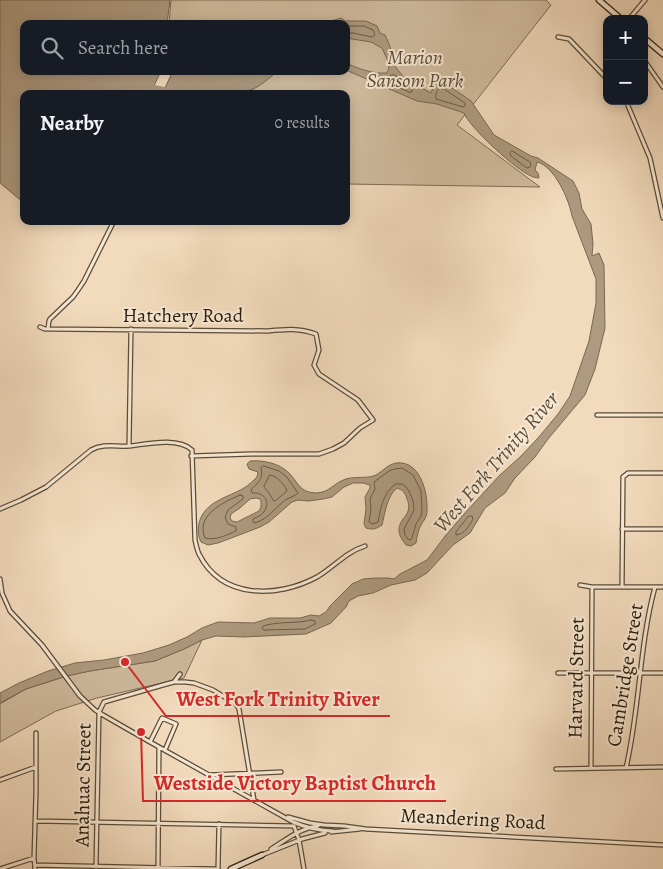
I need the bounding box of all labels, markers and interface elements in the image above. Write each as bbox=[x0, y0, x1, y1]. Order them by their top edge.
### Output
map controls bbox=[603, 15, 648, 105]
button: + bbox=[603, 15, 648, 60]
search box bbox=[20, 20, 350, 75]
icon: search bbox=[38, 34, 66, 62]
text: Search here bbox=[78, 35, 168, 61]
park label: Marion Sansom Park bbox=[367, 44, 463, 94]
button: − bbox=[603, 60, 648, 105]
text: Nearby bbox=[40, 109, 103, 137]
text: 0 results bbox=[274, 112, 330, 134]
street label: Hatchery Road bbox=[122, 302, 244, 329]
water label: West Fork Trinity River bbox=[427, 385, 566, 538]
street label: Cambridge Street bbox=[600, 601, 650, 749]
street label: Harvard Street bbox=[561, 617, 591, 739]
callout: West Fork Trinity River bbox=[166, 680, 390, 716]
text: West Fork Trinity River bbox=[175, 685, 380, 713]
street label: Anahuac Street bbox=[68, 722, 98, 848]
callout: Westside Victory Baptist Church bbox=[143, 765, 446, 801]
text: Westside Victory Baptist Church bbox=[153, 769, 436, 797]
street label: Meandering Road bbox=[400, 802, 547, 836]

